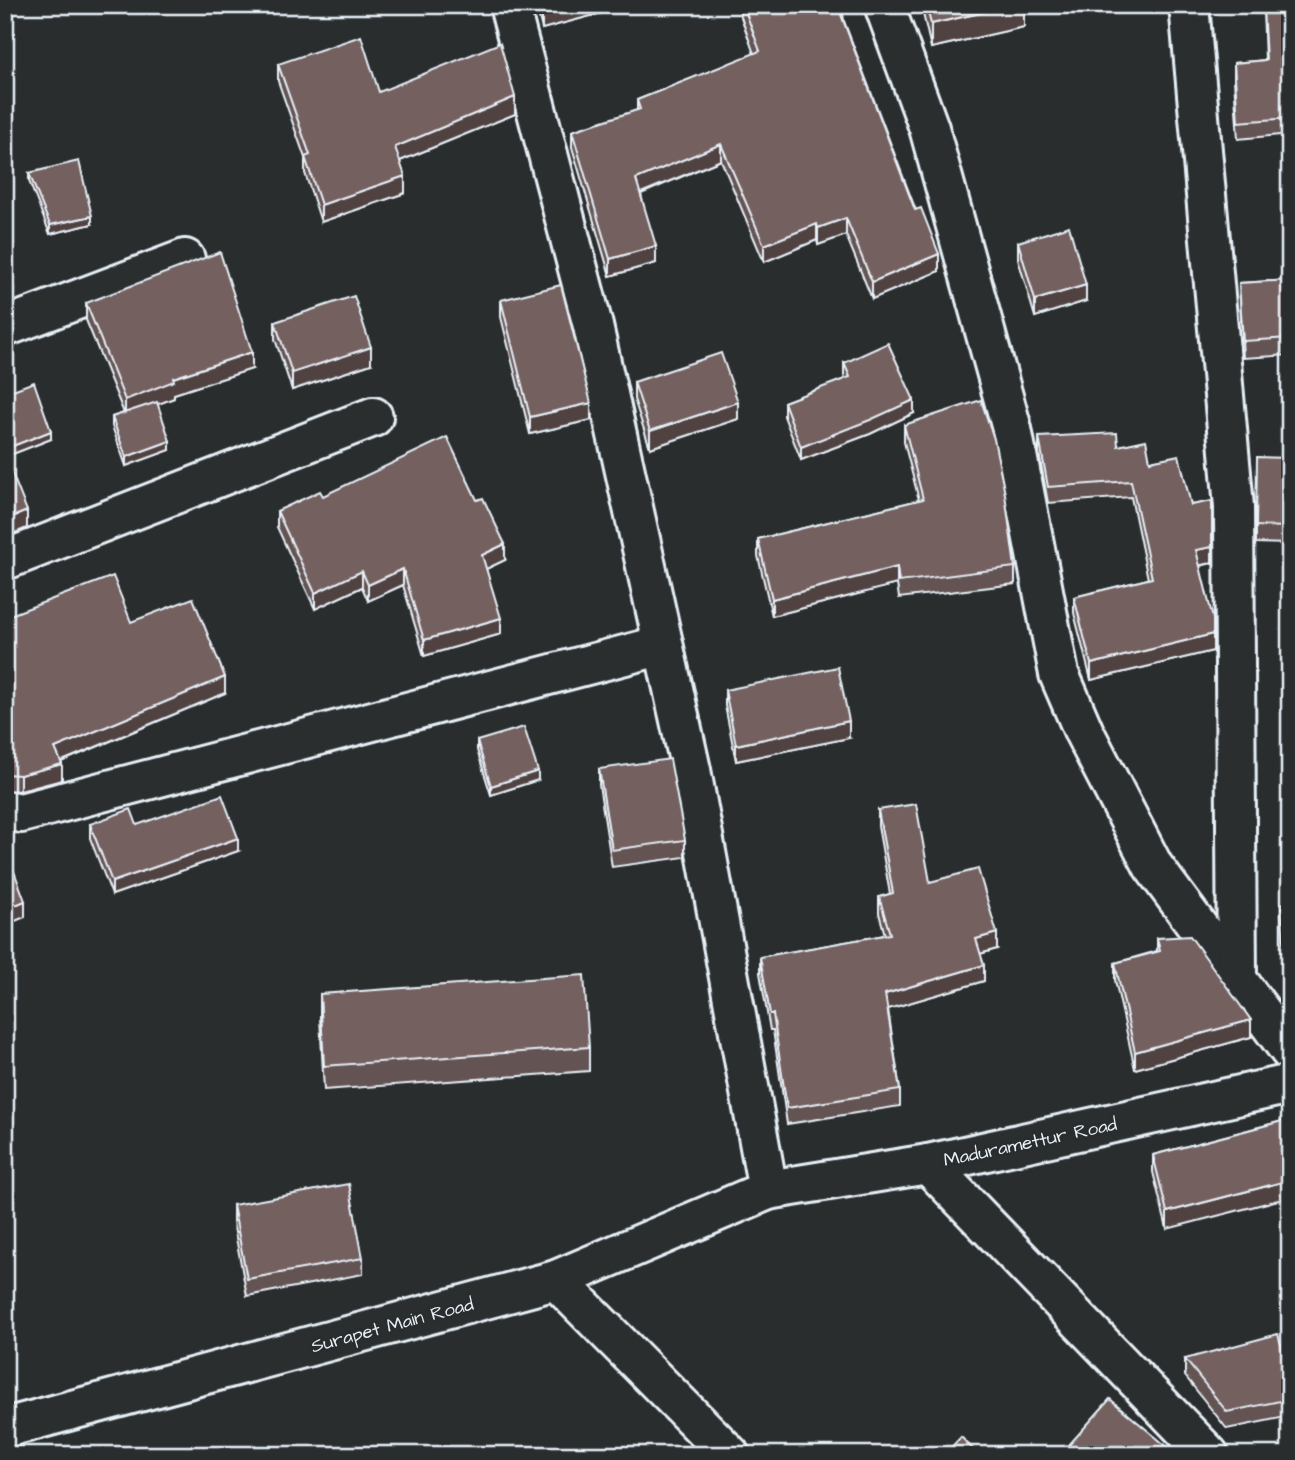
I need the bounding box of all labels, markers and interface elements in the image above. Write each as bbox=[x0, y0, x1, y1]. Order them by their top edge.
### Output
street label: Maduramettur Road bbox=[941, 1111, 1120, 1174]
street label: Surapet Main Road bbox=[308, 1291, 477, 1360]

